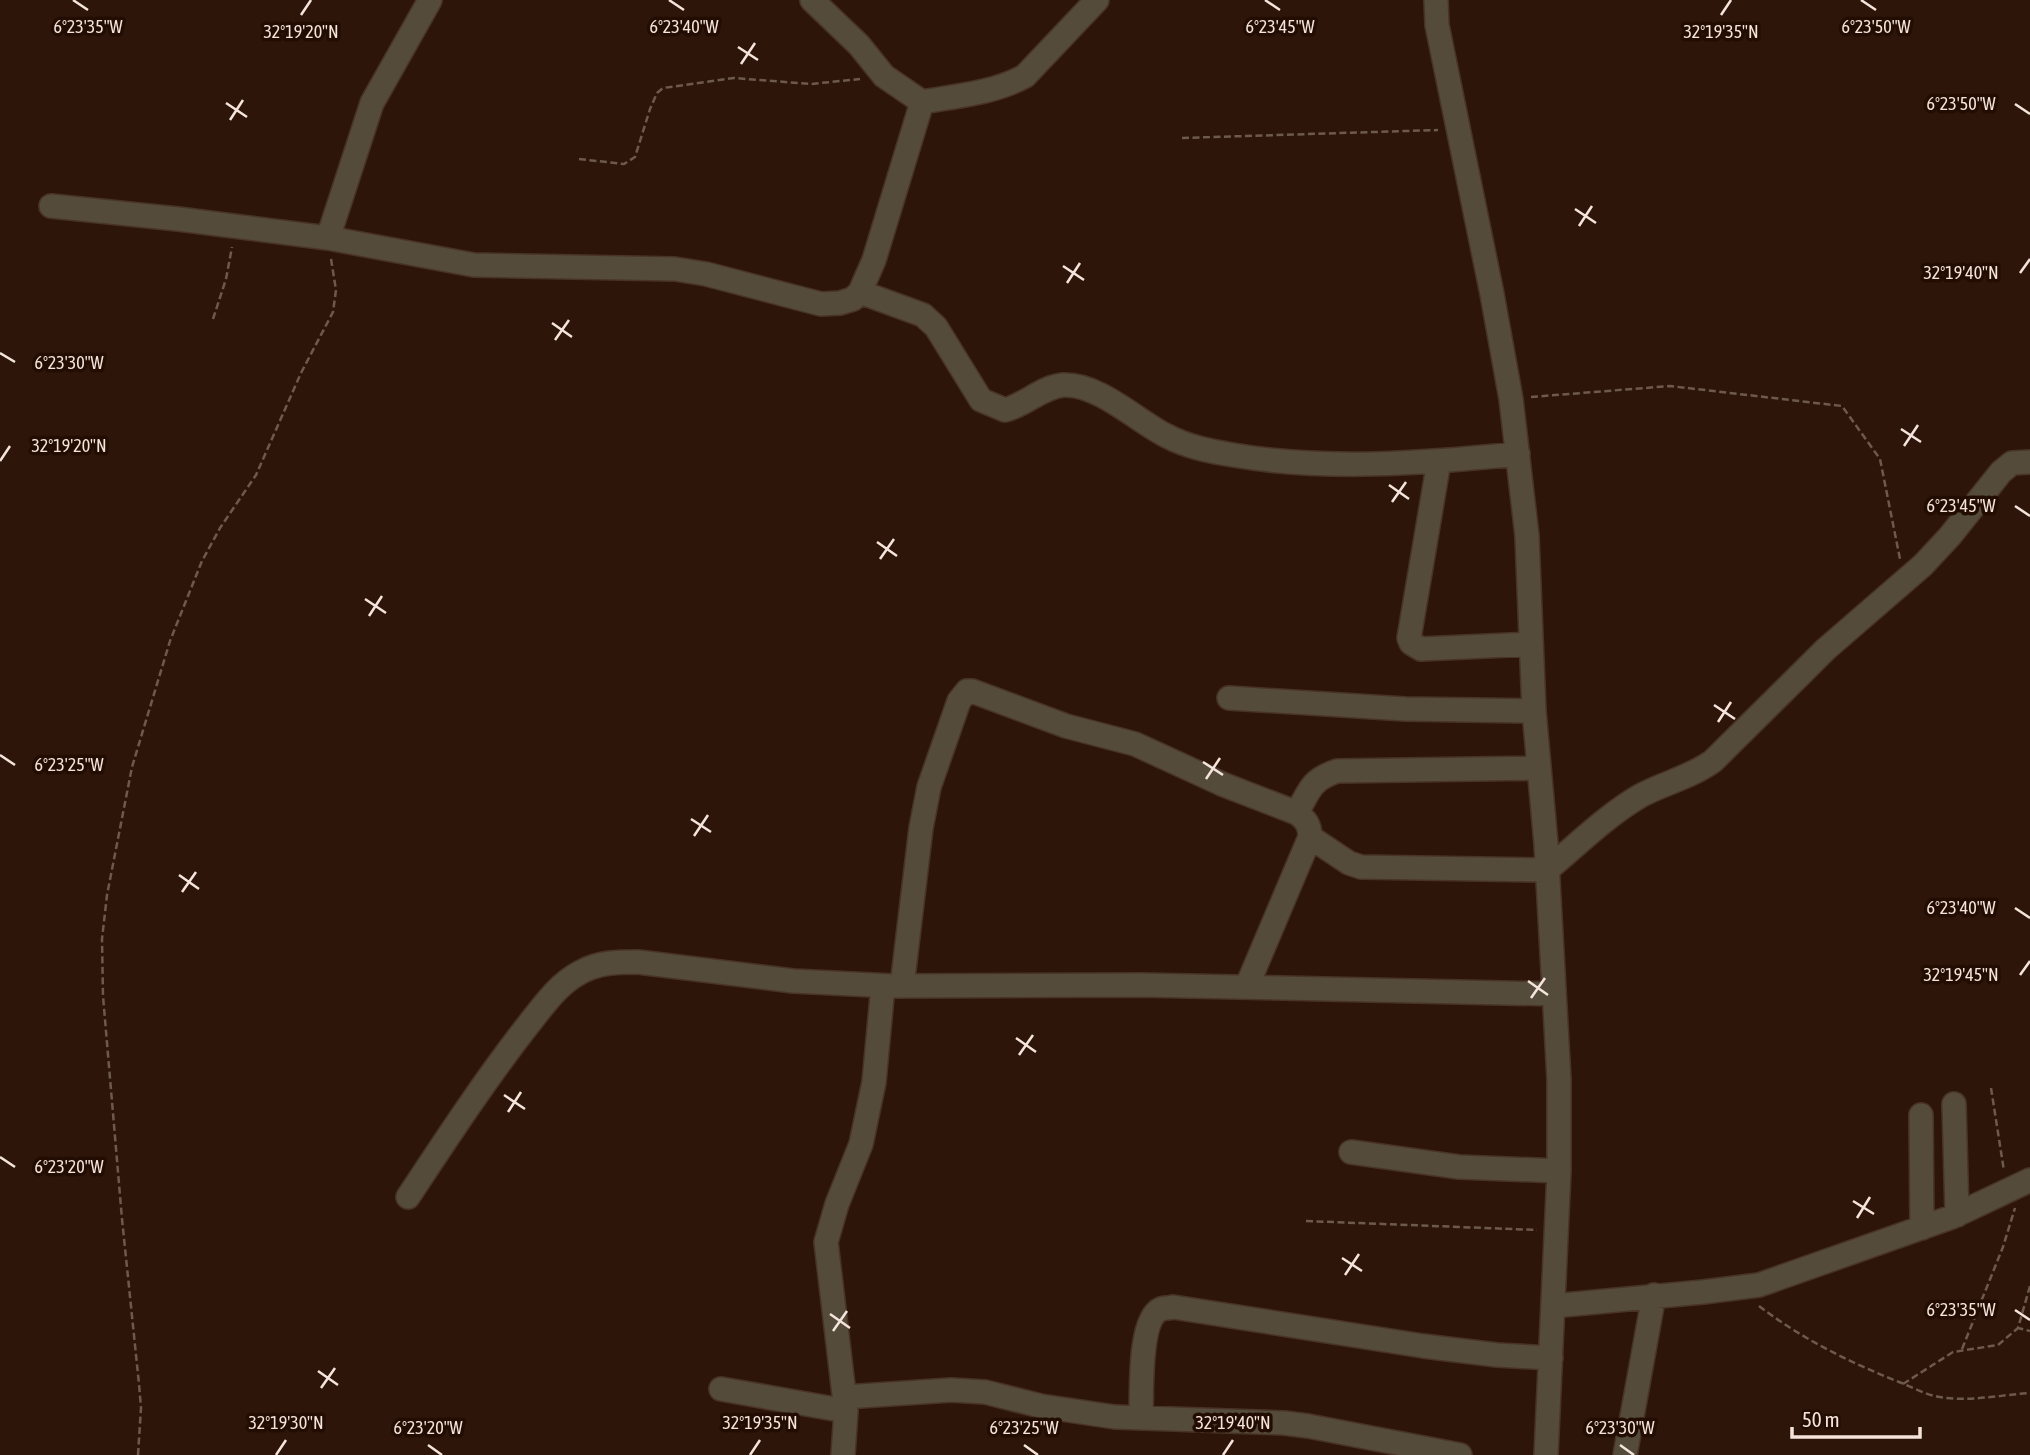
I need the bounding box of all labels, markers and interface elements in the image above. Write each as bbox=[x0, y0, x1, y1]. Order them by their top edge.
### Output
text: 6°23'35"W bbox=[53, 16, 123, 37]
text: 6°23'40"W bbox=[649, 16, 719, 37]
text: 6°23'45"W bbox=[1245, 16, 1315, 37]
text: 6°23'50"W bbox=[1841, 16, 1911, 37]
text: 32°19'20"N bbox=[263, 21, 339, 42]
text: 32°19'35"N bbox=[1683, 21, 1759, 42]
text: 6°23'50"W bbox=[1926, 93, 1996, 114]
text: 32°19'40"N bbox=[1923, 262, 1999, 283]
text: 6°23'30"W bbox=[34, 352, 104, 373]
text: 32°19'20"N bbox=[31, 435, 107, 456]
text: 6°23'45"W bbox=[1926, 495, 1996, 516]
text: 6°23'25"W bbox=[34, 754, 104, 775]
text: 6°23'40"W bbox=[1926, 897, 1996, 918]
text: 32°19'45"N bbox=[1923, 964, 1999, 985]
text: 6°23'20"W bbox=[34, 1156, 104, 1177]
text: 6°23'35"W bbox=[1926, 1299, 1996, 1320]
scale bar bbox=[1792, 1396, 1920, 1440]
text: 50 m bbox=[1802, 1407, 1840, 1431]
text: 32°19'30"N bbox=[248, 1412, 324, 1433]
text: 32°19'35"N bbox=[722, 1412, 798, 1433]
text: 32°19'40"N bbox=[1195, 1412, 1271, 1433]
text: 6°23'20"W bbox=[393, 1417, 463, 1438]
text: 6°23'25"W bbox=[989, 1417, 1059, 1438]
text: 6°23'30"W bbox=[1585, 1417, 1655, 1438]

